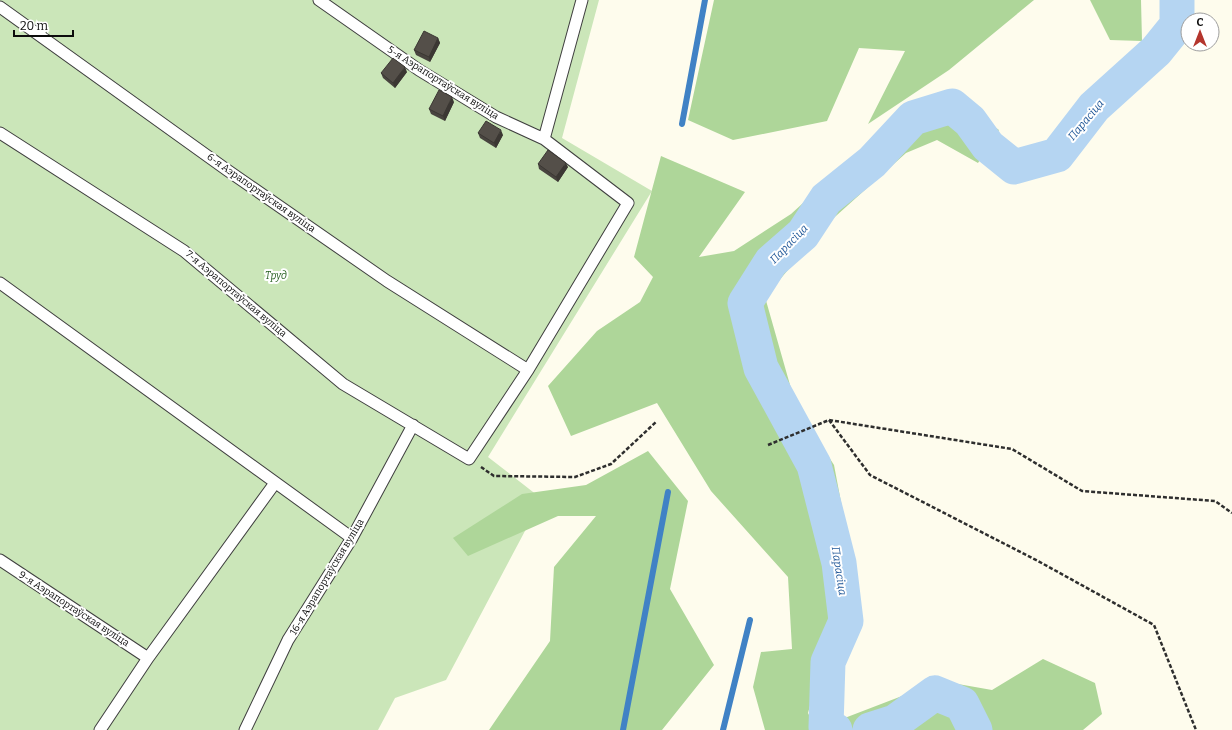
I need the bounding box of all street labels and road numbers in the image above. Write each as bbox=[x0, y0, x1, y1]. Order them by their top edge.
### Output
street label: 5-я Аэрапортаўская вуліца bbox=[385, 44, 501, 123]
street label: 6-я Аэрапортаўская вуліца bbox=[204, 151, 318, 235]
street label: 7-я Аэрапортаўская вуліца bbox=[183, 248, 289, 340]
street label: 16-я Аэрапортаўская вуліца bbox=[287, 516, 367, 637]
street label: 9-я Аэрапортаўская вуліца bbox=[16, 569, 132, 650]

